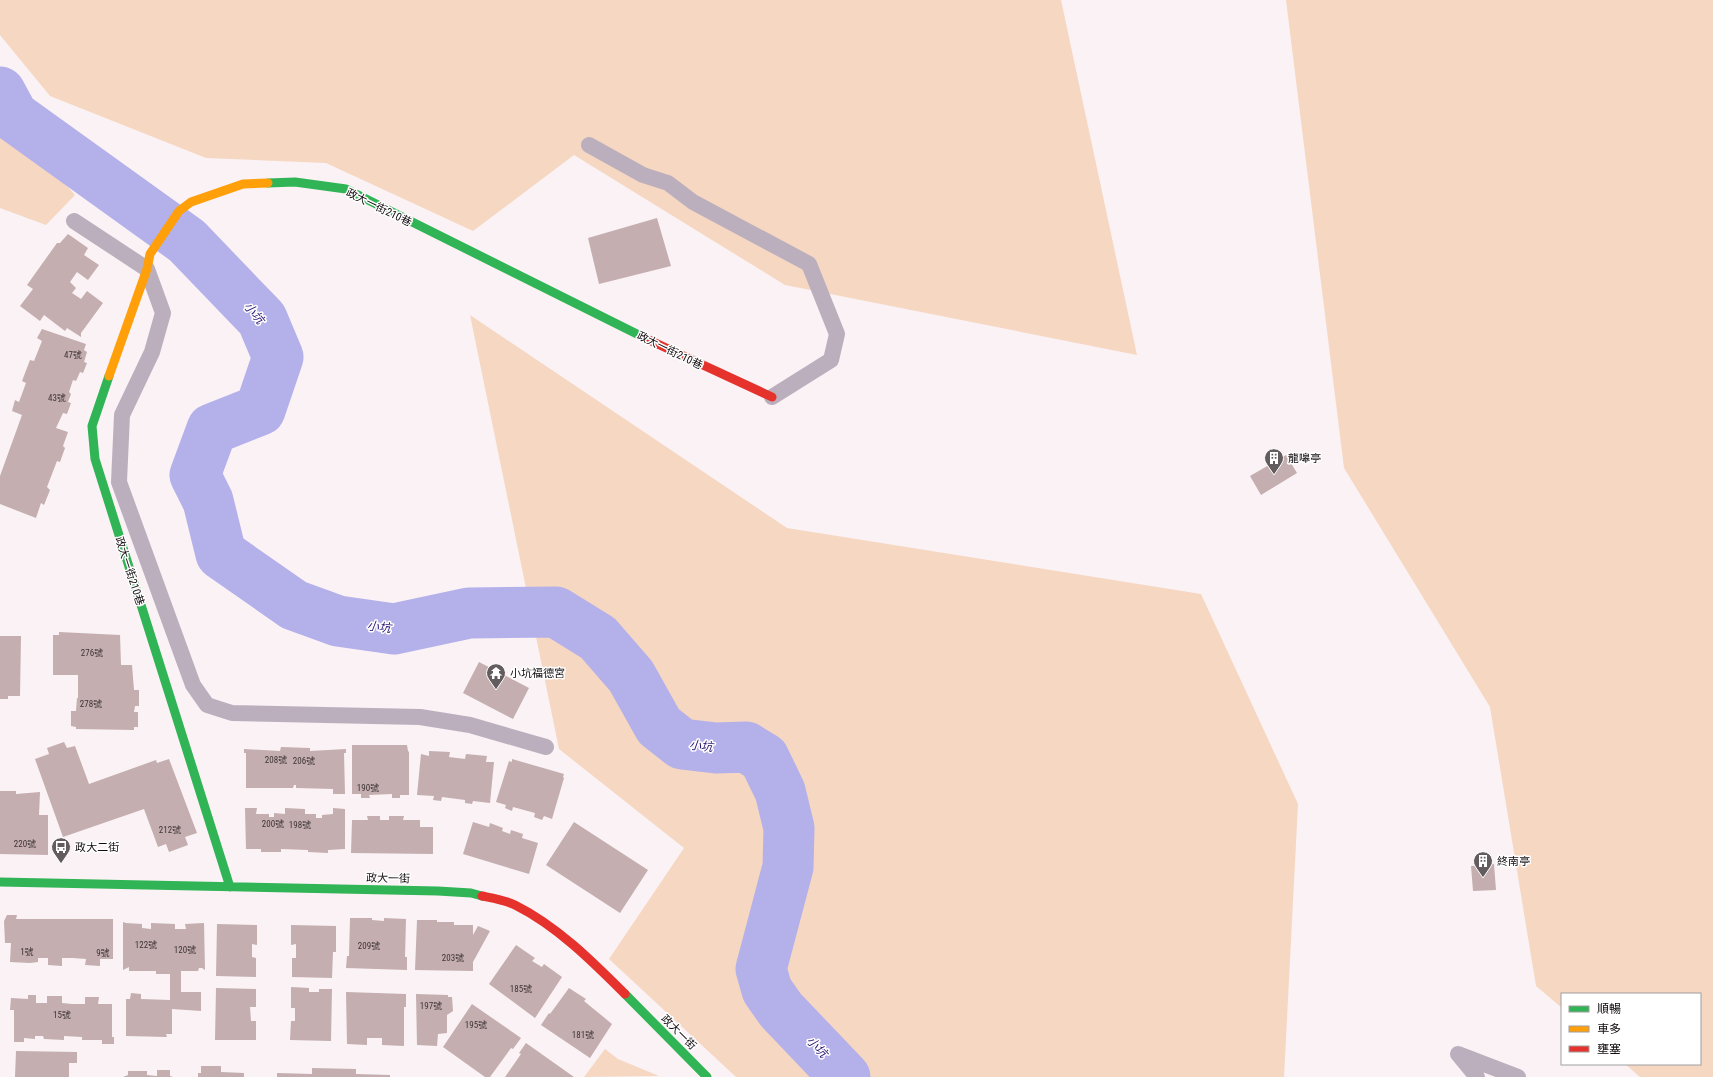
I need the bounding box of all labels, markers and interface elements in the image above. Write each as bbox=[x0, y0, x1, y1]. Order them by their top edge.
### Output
street label: 政大一街210巷 bbox=[344, 186, 414, 229]
water label: 小坑 bbox=[241, 299, 268, 328]
street label: 政大一街210巷 bbox=[635, 329, 705, 372]
house number: 47號 bbox=[64, 350, 82, 360]
house number: 43號 bbox=[48, 393, 66, 403]
building icon: 龍嗥亭 bbox=[1263, 447, 1285, 475]
place label: 龍嗥亭 bbox=[1288, 452, 1321, 465]
street label: 政大一街210巷 bbox=[112, 535, 147, 607]
water label: 小坑 bbox=[366, 619, 394, 636]
house number: 276號 bbox=[81, 648, 103, 658]
temple icon: 小坑福德宮 bbox=[485, 662, 507, 690]
place label: 小坑福德宮 bbox=[510, 667, 565, 680]
house number: 278號 bbox=[80, 699, 102, 709]
water label: 小坑 bbox=[688, 738, 716, 754]
house number: 208號 bbox=[265, 755, 287, 765]
house number: 206號 bbox=[293, 756, 315, 766]
house number: 190號 bbox=[357, 783, 379, 793]
house number: 200號 bbox=[262, 819, 284, 829]
house number: 198號 bbox=[289, 820, 311, 830]
house number: 212號 bbox=[159, 825, 181, 835]
bus stop icon: 政大二街 bbox=[50, 836, 72, 864]
house number: 220號 bbox=[14, 839, 36, 849]
place label: 政大二街 bbox=[75, 841, 119, 854]
building icon: 終南亭 bbox=[1472, 850, 1494, 878]
place label: 終南亭 bbox=[1497, 855, 1530, 868]
street label: 政大一街 bbox=[366, 872, 410, 885]
house number: 122號 bbox=[135, 940, 157, 950]
house number: 209號 bbox=[358, 941, 380, 951]
house number: 120號 bbox=[174, 945, 196, 955]
house number: 1號 bbox=[20, 947, 34, 957]
house number: 9號 bbox=[96, 948, 110, 958]
house number: 203號 bbox=[442, 953, 464, 963]
house number: 185號 bbox=[510, 984, 532, 994]
legend bbox=[1561, 993, 1701, 1065]
house number: 197號 bbox=[420, 1001, 442, 1011]
text: 順暢 bbox=[1597, 1002, 1621, 1016]
house number: 15號 bbox=[53, 1010, 71, 1020]
street label: 政大一街 bbox=[658, 1012, 699, 1053]
house number: 195號 bbox=[465, 1020, 487, 1030]
text: 車多 bbox=[1597, 1022, 1621, 1036]
house number: 181號 bbox=[572, 1030, 594, 1040]
water label: 小坑 bbox=[804, 1033, 832, 1062]
text: 壅塞 bbox=[1597, 1042, 1621, 1056]

